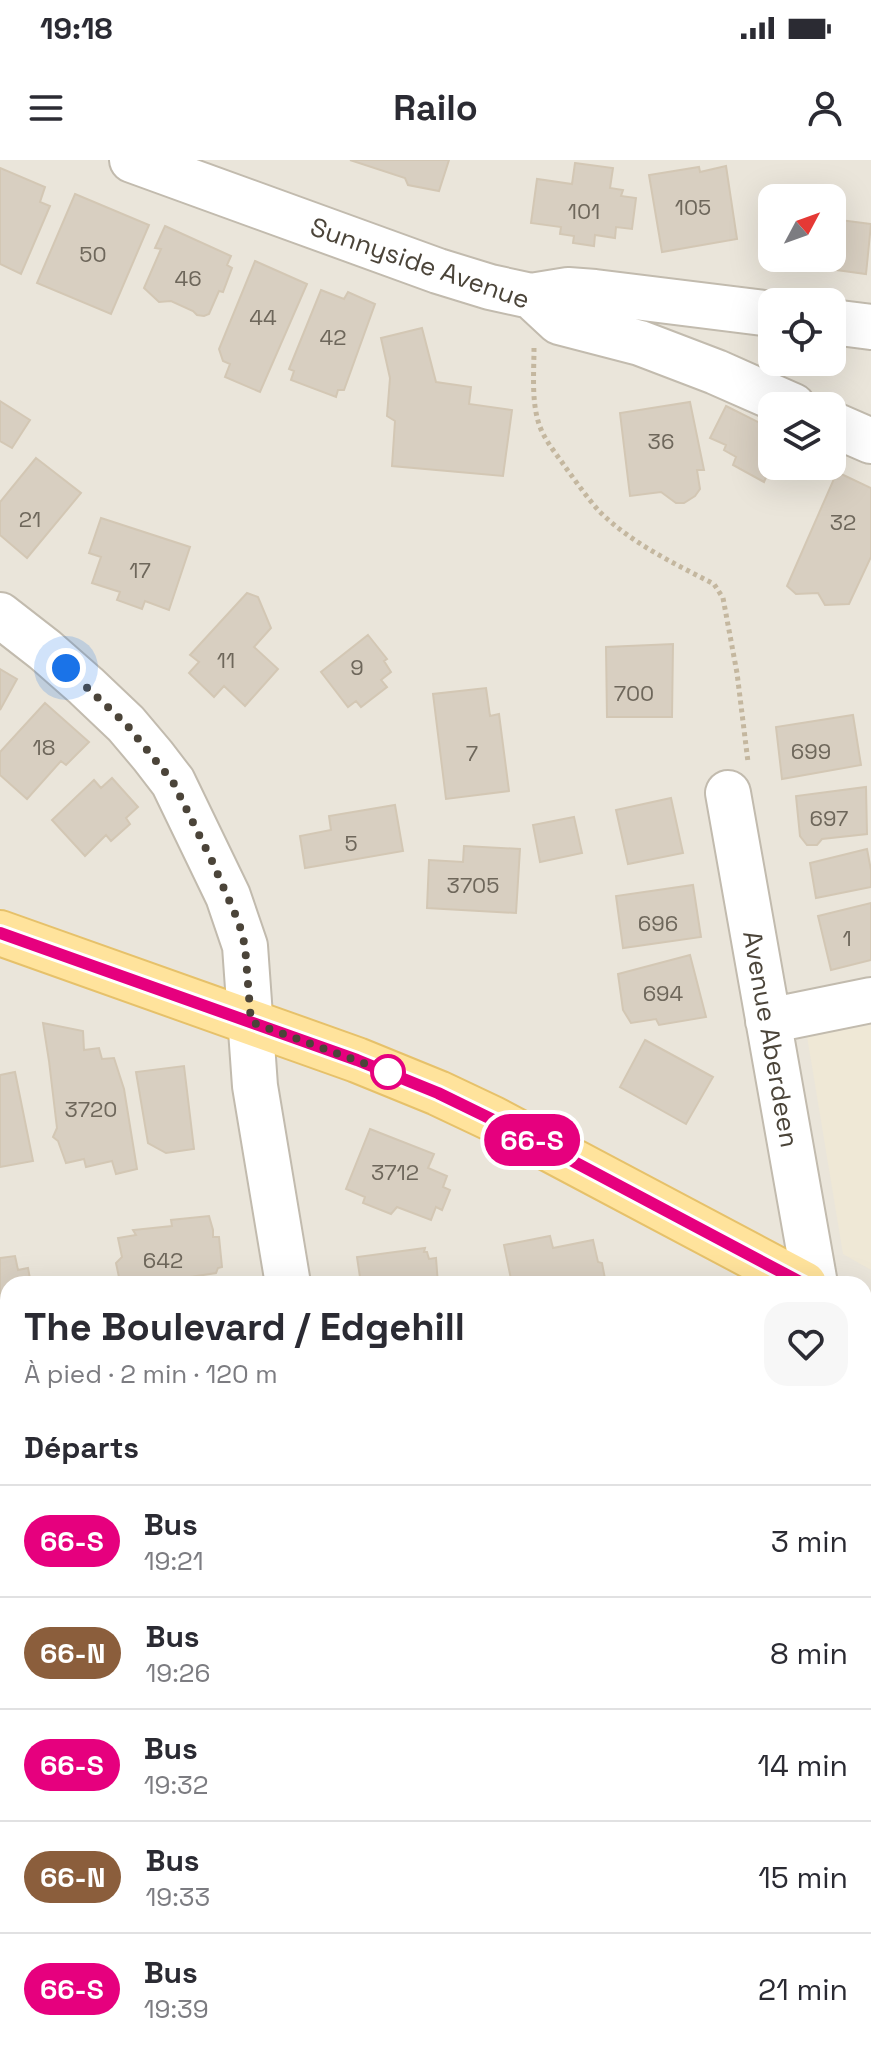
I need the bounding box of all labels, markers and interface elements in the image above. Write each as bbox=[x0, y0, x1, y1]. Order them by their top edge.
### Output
text: 19:18 bbox=[40, 9, 113, 48]
text: Railo bbox=[393, 85, 478, 131]
icon: menu bbox=[24, 86, 68, 130]
icon: person bbox=[803, 86, 847, 130]
north arrow bbox=[758, 184, 846, 272]
map controls bbox=[758, 184, 846, 480]
house number: 105 bbox=[675, 193, 711, 221]
house number: 101 bbox=[568, 197, 600, 225]
street label: Sunnyside Avenue bbox=[306, 210, 534, 316]
house number: 50 bbox=[79, 240, 107, 268]
house number: 46 bbox=[174, 264, 202, 292]
button: locate bbox=[758, 288, 846, 376]
house number: 44 bbox=[249, 303, 277, 331]
house number: 42 bbox=[319, 323, 347, 351]
button: layers bbox=[758, 392, 846, 480]
house number: 36 bbox=[648, 427, 674, 455]
house number: 21 bbox=[19, 505, 41, 533]
house number: 32 bbox=[830, 508, 856, 536]
house number: 17 bbox=[129, 556, 151, 584]
house number: 11 bbox=[217, 646, 235, 674]
your location bbox=[46, 648, 86, 688]
house number: 9 bbox=[350, 653, 364, 681]
house number: 700 bbox=[614, 679, 654, 707]
house number: 18 bbox=[33, 733, 55, 761]
house number: 699 bbox=[791, 737, 831, 765]
house number: 7 bbox=[466, 739, 478, 767]
house number: 697 bbox=[810, 804, 848, 832]
house number: 5 bbox=[344, 829, 358, 857]
house number: 3705 bbox=[447, 871, 499, 899]
house number: 696 bbox=[638, 909, 678, 937]
house number: 1 bbox=[842, 924, 852, 952]
street label: Avenue Aberdeen bbox=[735, 928, 807, 1150]
house number: 694 bbox=[643, 979, 684, 1007]
unlabelled marker bbox=[371, 1055, 405, 1089]
house number: 3720 bbox=[65, 1095, 117, 1123]
line badge: 66-S bbox=[476, 1114, 588, 1166]
text: 66-S bbox=[500, 1122, 564, 1158]
house number: 3712 bbox=[371, 1158, 419, 1186]
house number: 642 bbox=[143, 1246, 183, 1274]
button: heart bbox=[764, 1302, 848, 1386]
text: The Boulevard / Edgehill bbox=[24, 1303, 465, 1351]
text: À pied · 2 min · 120 m bbox=[24, 1357, 278, 1391]
text: Départs bbox=[24, 1428, 139, 1467]
text: Bus bbox=[144, 1505, 198, 1544]
text: 3 min bbox=[771, 1522, 848, 1561]
text: 66-S bbox=[40, 1523, 104, 1559]
text: 19:21 bbox=[144, 1544, 204, 1578]
text: Bus bbox=[145, 1617, 200, 1656]
text: 8 min bbox=[770, 1634, 848, 1673]
text: 66-N bbox=[40, 1635, 105, 1671]
text: 19:26 bbox=[145, 1656, 210, 1690]
text: Bus bbox=[144, 1729, 198, 1768]
text: 14 min bbox=[757, 1746, 848, 1785]
text: 66-S bbox=[40, 1747, 104, 1783]
text: 19:32 bbox=[144, 1768, 208, 1802]
text: Bus bbox=[145, 1841, 200, 1880]
text: 15 min bbox=[758, 1858, 848, 1897]
text: 66-N bbox=[40, 1859, 105, 1895]
text: 19:33 bbox=[145, 1880, 210, 1914]
text: Bus bbox=[144, 1953, 198, 1992]
text: 21 min bbox=[758, 1970, 848, 2009]
text: 66-S bbox=[40, 1971, 104, 2007]
text: 19:39 bbox=[144, 1992, 209, 2026]

